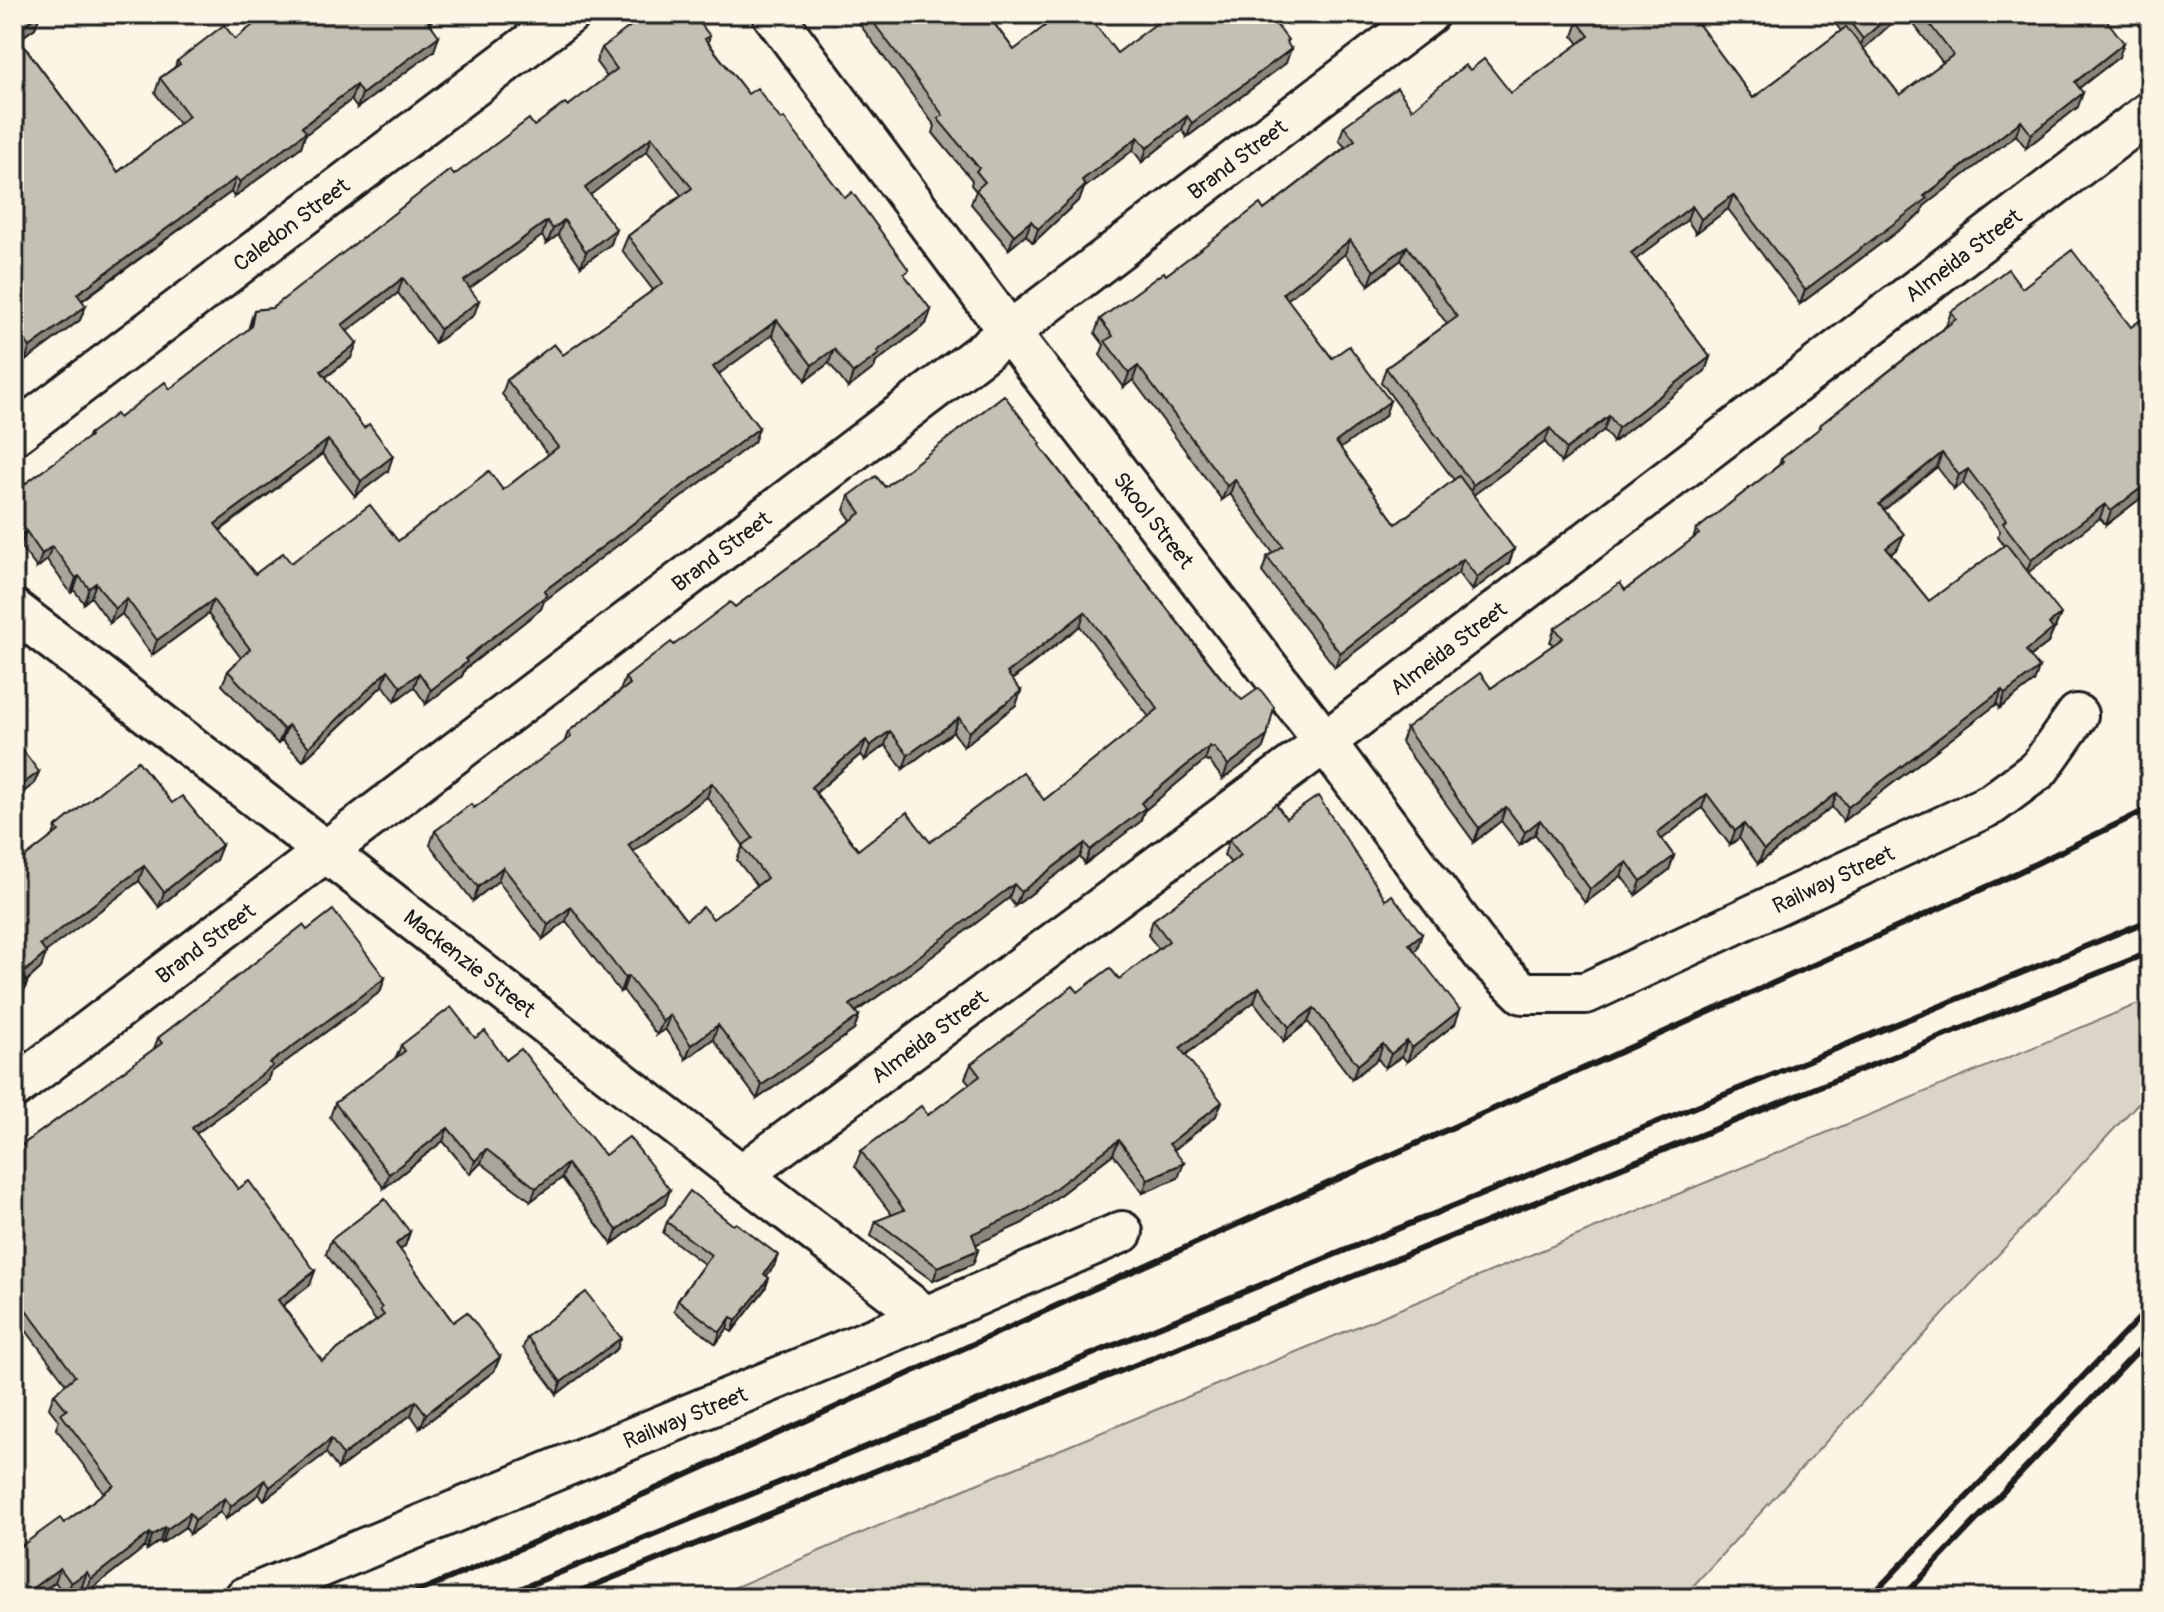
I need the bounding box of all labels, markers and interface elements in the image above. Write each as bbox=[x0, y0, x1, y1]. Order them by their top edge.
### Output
street label: Brand Street bbox=[1182, 113, 1293, 206]
street label: Caledon Street bbox=[228, 172, 356, 278]
street label: Almeida Street bbox=[1900, 203, 2028, 309]
street label: Skool Street bbox=[1107, 467, 1200, 575]
street label: Brand Street bbox=[666, 505, 777, 598]
street label: Almeida Street bbox=[1385, 596, 1513, 702]
street label: Railway Street bbox=[1768, 839, 1899, 920]
street label: Brand Street bbox=[150, 897, 261, 990]
street label: Mackenzie Street bbox=[398, 904, 541, 1024]
street label: Almeida Street bbox=[866, 984, 994, 1090]
street label: Railway Street bbox=[619, 1380, 751, 1455]

